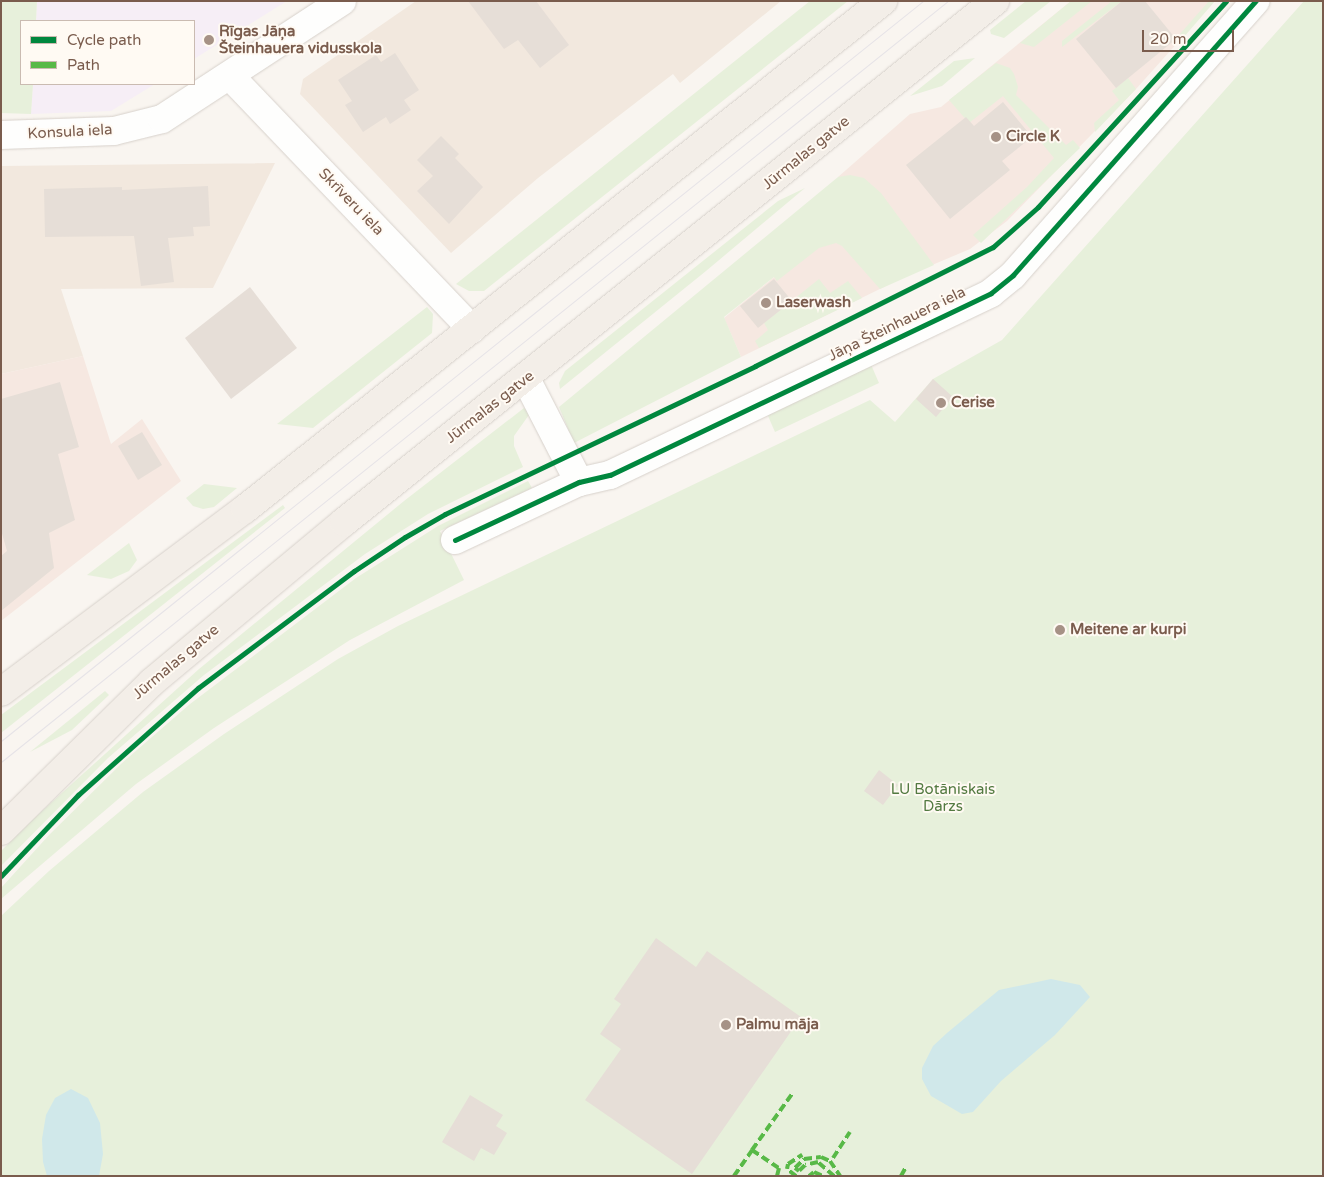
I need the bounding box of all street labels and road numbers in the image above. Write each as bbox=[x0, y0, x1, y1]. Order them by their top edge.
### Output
street label: Jūrmalas gatve bbox=[759, 112, 853, 194]
street label: Konsula iela bbox=[27, 121, 113, 143]
street label: Skrīveru iela bbox=[315, 165, 387, 239]
street label: Jāņa Šteinhauera iela bbox=[825, 283, 969, 365]
street label: Jūrmalas gatve bbox=[442, 367, 538, 447]
street label: Jūrmalas gatve bbox=[129, 621, 223, 703]

